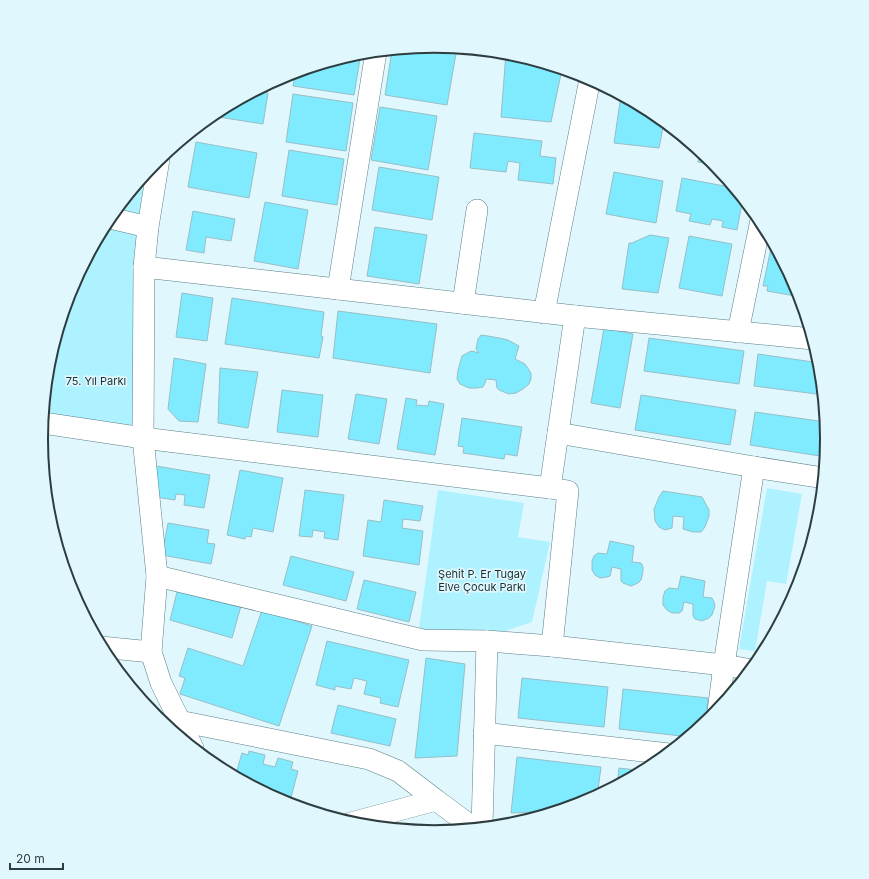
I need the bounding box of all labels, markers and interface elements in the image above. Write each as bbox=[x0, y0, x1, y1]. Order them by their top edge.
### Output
park label: 75. Yıl Parkı bbox=[66, 374, 126, 388]
park label: Şehit P. Er Tugay Elve Çocuk Parkı bbox=[438, 567, 526, 594]
scale bar bbox=[10, 845, 63, 871]
text: 20 m bbox=[16, 851, 45, 866]

